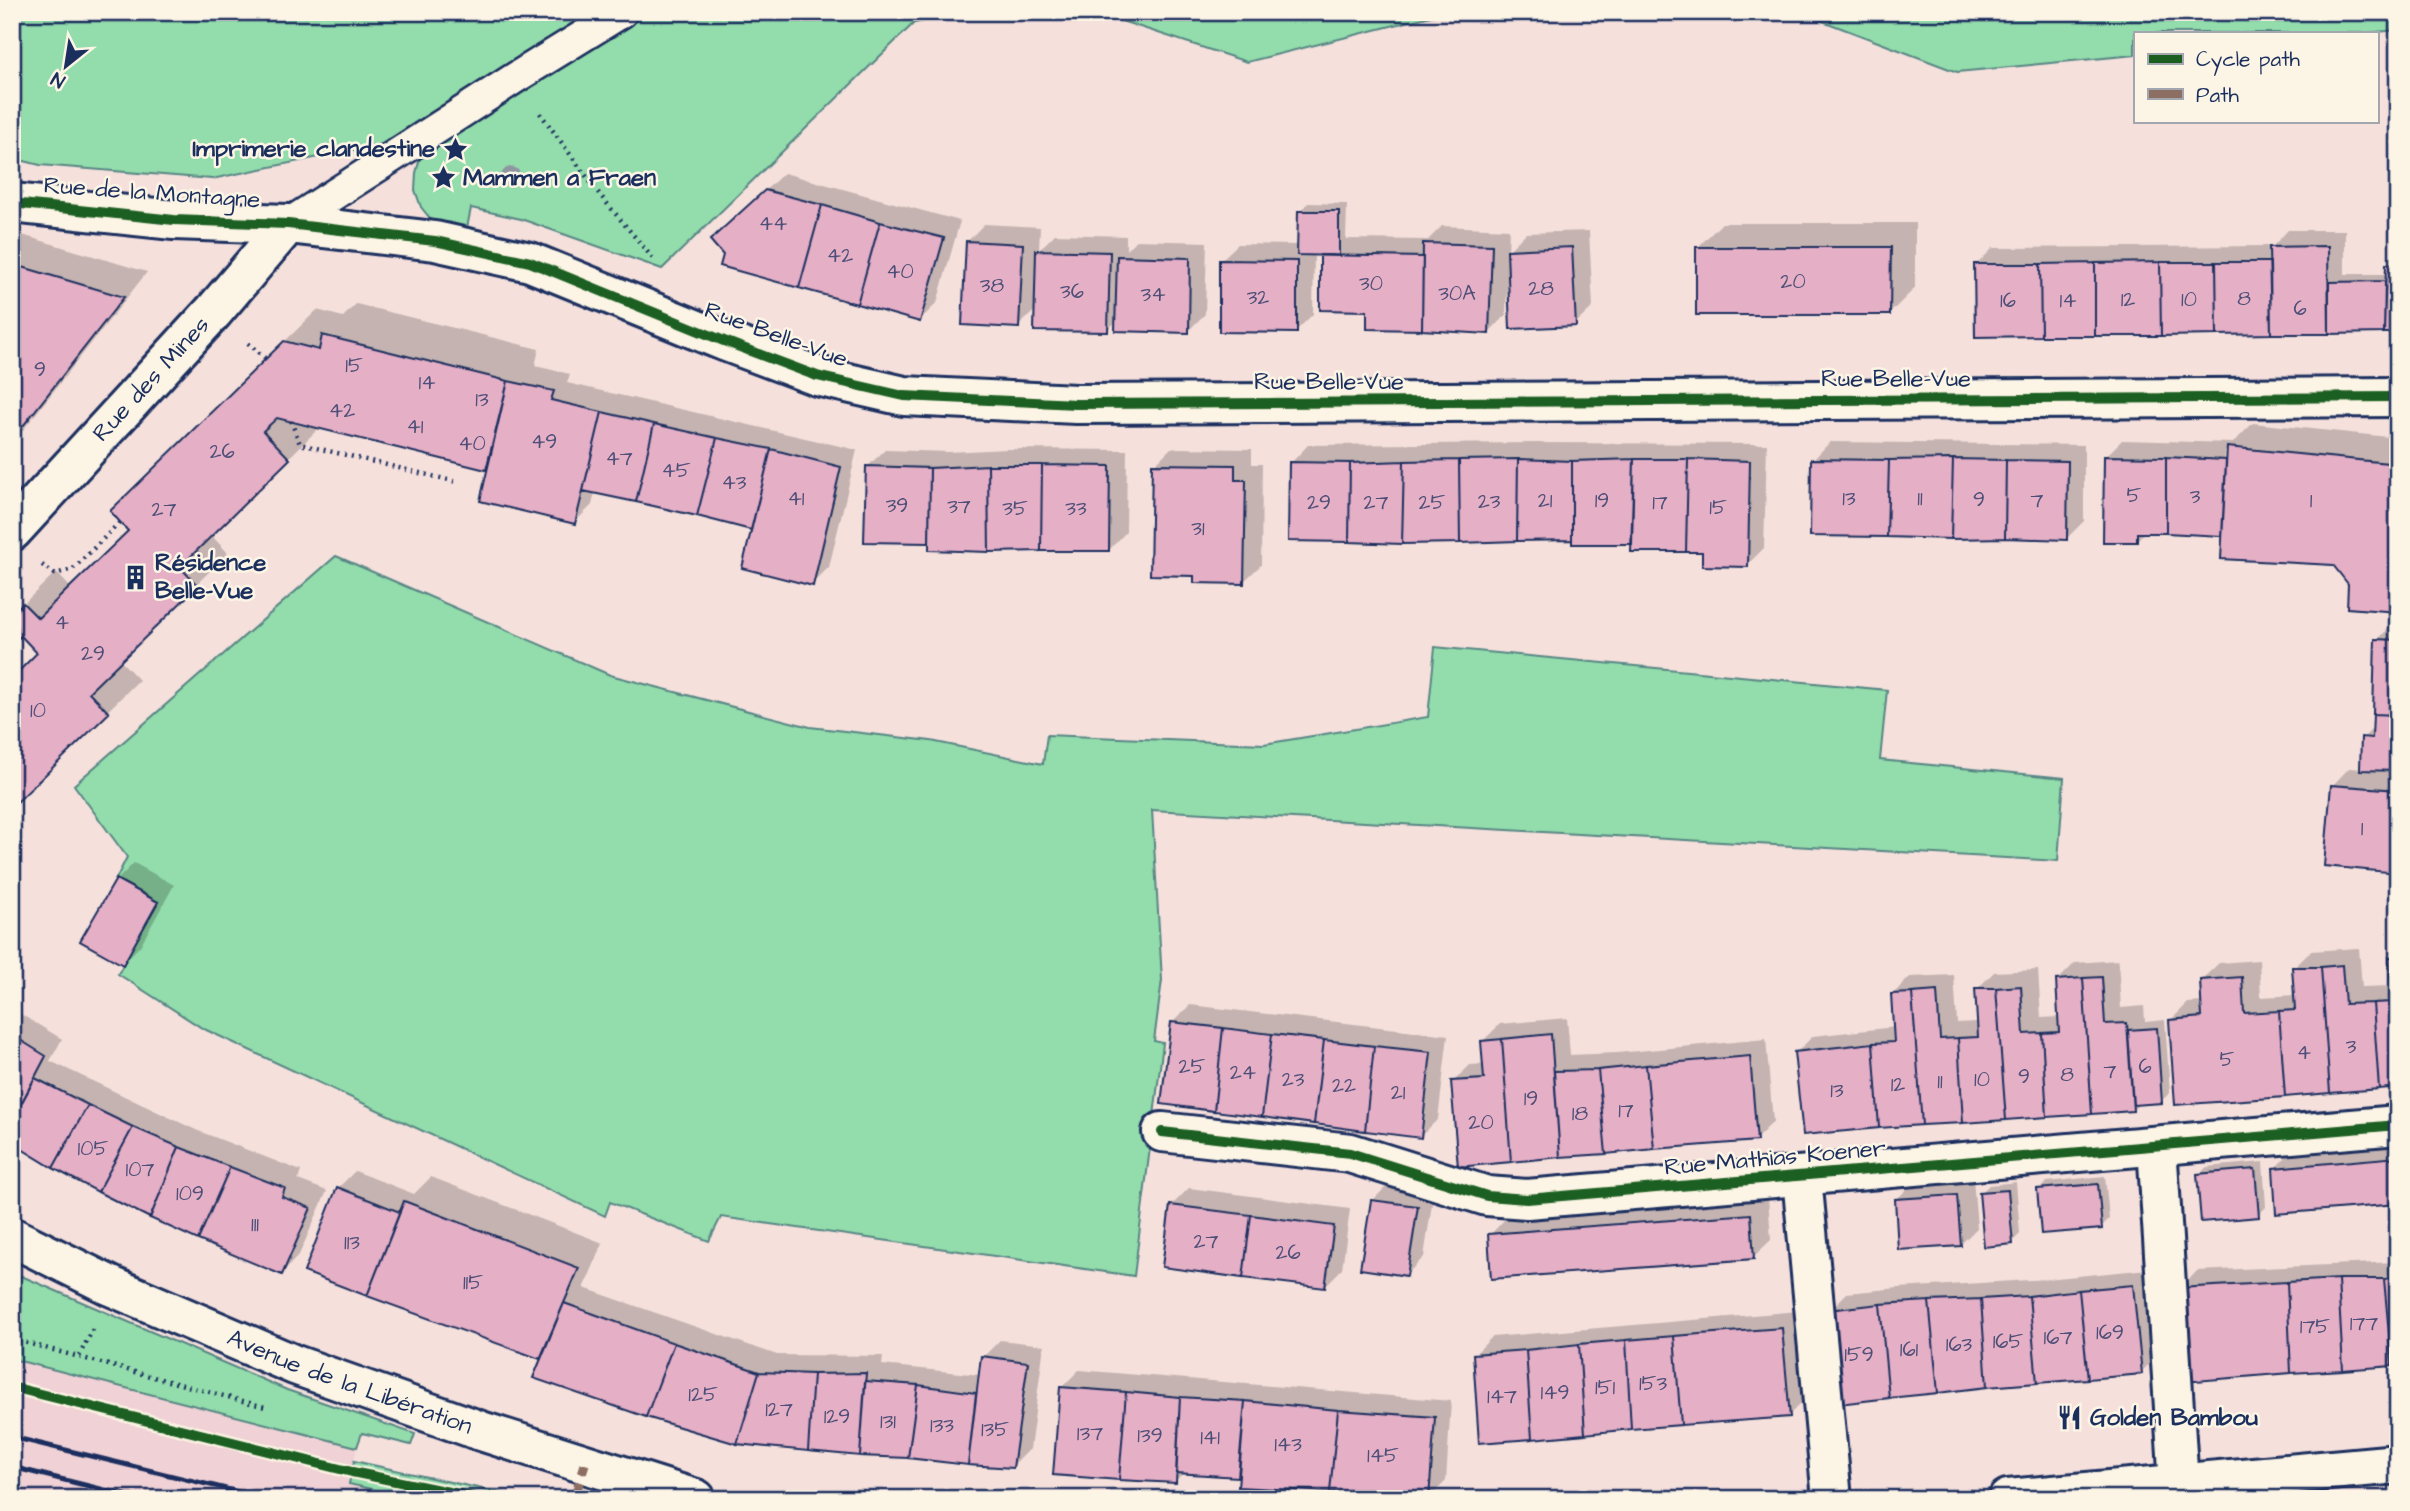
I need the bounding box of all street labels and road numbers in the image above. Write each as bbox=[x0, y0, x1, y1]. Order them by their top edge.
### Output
street label: Rue de la Montagne bbox=[43, 168, 261, 219]
street label: Rue Belle-Vue bbox=[700, 293, 852, 377]
street label: Rue des Mines bbox=[85, 309, 218, 449]
street label: Rue Belle-Vue bbox=[1821, 362, 1971, 396]
street label: Rue Belle-Vue bbox=[1254, 365, 1404, 399]
street label: Rue Mathias Koener bbox=[1663, 1131, 1887, 1185]
street label: Avenue de la Libération bbox=[222, 1321, 477, 1444]

